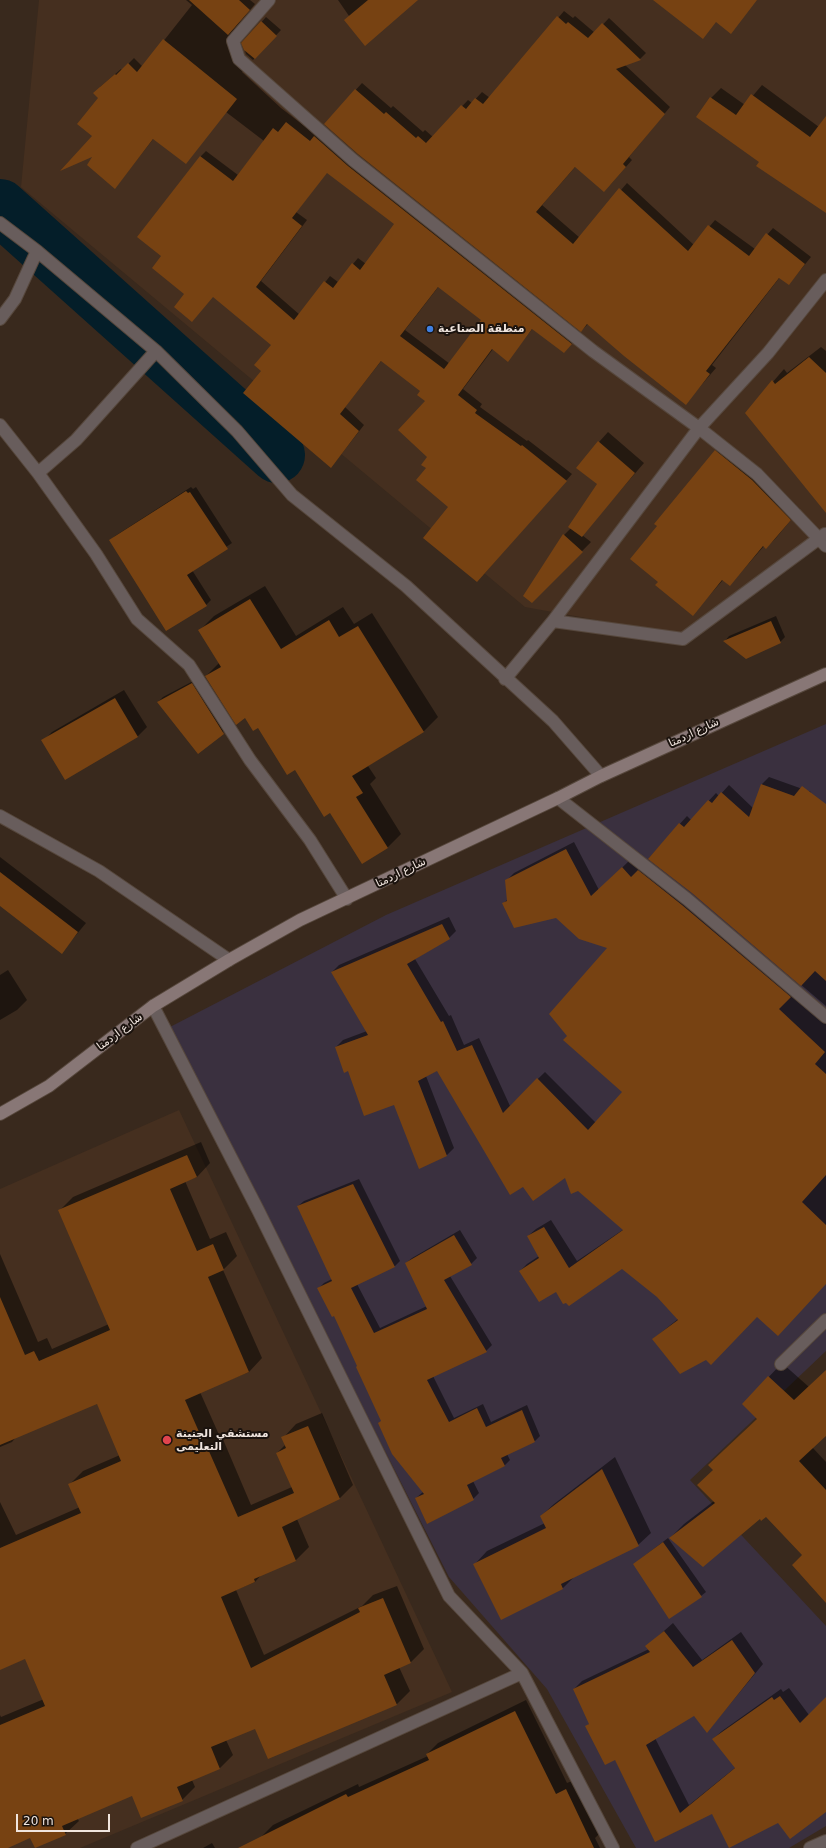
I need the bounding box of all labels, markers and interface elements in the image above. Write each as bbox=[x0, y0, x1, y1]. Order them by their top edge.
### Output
place label: منطقة الصناعية bbox=[438, 322, 524, 336]
marker: منطقة الصناعية bbox=[425, 324, 435, 334]
street label: شارع اردمتا bbox=[667, 716, 721, 750]
street label: شارع اردمتا bbox=[374, 855, 428, 891]
street label: شارع اردمتا bbox=[95, 1011, 145, 1053]
place label: مستشفي الجنينة التعليمى bbox=[176, 1427, 269, 1453]
marker: مستشفي الجنينة التعليمى bbox=[161, 1434, 173, 1446]
scale bar bbox=[18, 1806, 112, 1832]
text: 20 m bbox=[23, 1814, 54, 1828]

